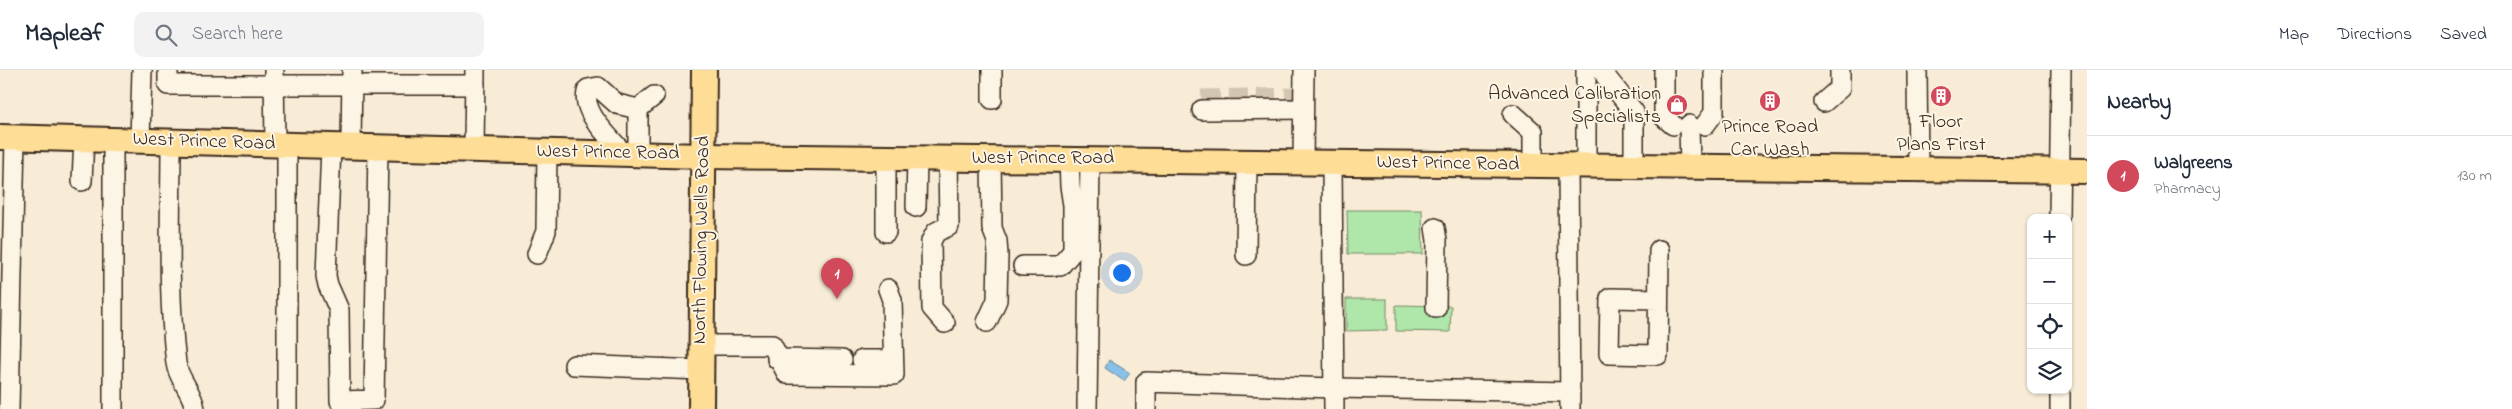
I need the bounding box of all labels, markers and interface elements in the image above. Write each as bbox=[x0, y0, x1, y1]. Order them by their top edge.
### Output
search box bbox=[134, 12, 484, 57]
text: Mapleaf bbox=[25, 17, 104, 52]
icon: search bbox=[152, 21, 180, 49]
text: Search here bbox=[192, 21, 283, 48]
text: Map bbox=[2279, 22, 2309, 48]
text: Directions bbox=[2337, 22, 2412, 48]
text: Saved bbox=[2440, 22, 2487, 48]
place label: Advanced Calibration Specialists bbox=[1488, 80, 1661, 132]
building icon: Floor Plans First bbox=[1929, 84, 1953, 108]
text: Nearby bbox=[2107, 88, 2171, 118]
building icon: Prince Road Car Wash bbox=[1758, 89, 1782, 113]
shop icon: Advanced Calibration Specialists bbox=[1665, 93, 1689, 117]
place label: Floor Plans First bbox=[1896, 108, 1986, 160]
place label: Prince Road Car Wash bbox=[1722, 113, 1818, 165]
street label: West Prince Road bbox=[132, 125, 276, 159]
street label: North Flowing Wells Road bbox=[686, 136, 719, 344]
street label: West Prince Road bbox=[536, 137, 680, 169]
street label: West Prince Road bbox=[972, 144, 1114, 173]
street label: West Prince Road bbox=[1376, 148, 1520, 180]
text: Walgreens bbox=[2154, 150, 2233, 177]
text: 1 bbox=[2120, 164, 2126, 188]
text: 130 m bbox=[2457, 164, 2492, 188]
text: Pharmacy bbox=[2154, 177, 2221, 201]
map controls bbox=[2027, 214, 2072, 394]
button: + bbox=[2027, 214, 2072, 259]
pin: 1 bbox=[821, 258, 853, 299]
button: − bbox=[2027, 259, 2072, 304]
your location bbox=[1109, 260, 1135, 286]
button: locate bbox=[2027, 304, 2072, 349]
button: layers bbox=[2027, 349, 2072, 394]

